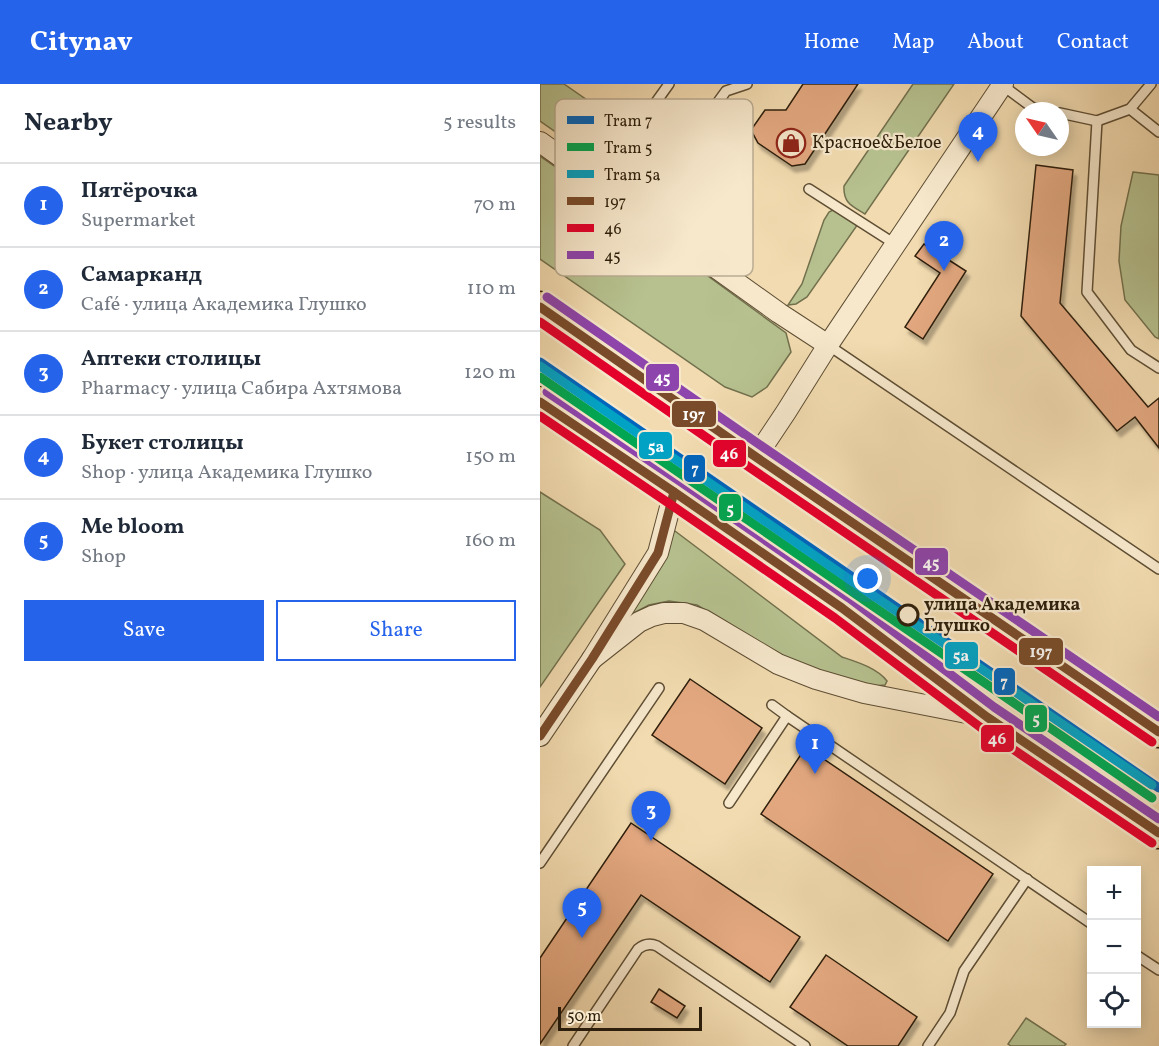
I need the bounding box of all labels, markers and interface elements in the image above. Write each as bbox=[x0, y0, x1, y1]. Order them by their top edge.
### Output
text: Citynav bbox=[30, 23, 133, 62]
text: Home bbox=[804, 28, 859, 57]
text: Map bbox=[892, 28, 934, 57]
text: About bbox=[967, 28, 1024, 57]
text: Contact bbox=[1057, 28, 1129, 57]
legend bbox=[555, 99, 753, 276]
north arrow bbox=[1015, 102, 1069, 156]
text: Nearby bbox=[24, 105, 113, 141]
text: 5 results bbox=[443, 109, 516, 137]
text: Tram 7 bbox=[604, 111, 653, 133]
pin: 4 bbox=[958, 112, 998, 162]
shop icon: Красное&Белое bbox=[775, 127, 807, 159]
place label: Красное&Белое bbox=[812, 131, 942, 156]
text: Tram 5 bbox=[604, 138, 652, 160]
text: Tram 5а bbox=[604, 165, 660, 187]
text: Пятёрочка bbox=[81, 176, 198, 207]
text: 1 bbox=[39, 191, 48, 219]
text: 70 m bbox=[473, 191, 516, 219]
text: 197 bbox=[604, 192, 627, 214]
text: Supermarket bbox=[81, 207, 196, 235]
text: 46 bbox=[604, 219, 622, 241]
pin: 2 bbox=[924, 222, 964, 271]
text: 45 bbox=[604, 246, 621, 268]
text: Самарканд bbox=[81, 260, 202, 291]
text: 2 bbox=[38, 275, 49, 303]
text: 110 m bbox=[467, 275, 516, 303]
text: Café · улица Академика Глушко bbox=[81, 291, 367, 319]
text: Аптеки столицы bbox=[81, 344, 261, 375]
text: 3 bbox=[38, 359, 49, 387]
text: 120 m bbox=[464, 359, 516, 387]
line badge: 45 bbox=[645, 363, 680, 392]
text: 45 bbox=[653, 368, 671, 390]
text: Pharmacy · улица Сабира Ахтямова bbox=[81, 375, 402, 403]
line badge: 197 bbox=[671, 400, 717, 428]
text: 197 bbox=[683, 405, 706, 427]
text: Букет столицы bbox=[81, 428, 244, 459]
line badge: 5а bbox=[638, 431, 673, 460]
text: 5а bbox=[648, 437, 664, 459]
line badge: 46 bbox=[712, 439, 747, 468]
text: 4 bbox=[37, 443, 50, 471]
text: 150 m bbox=[465, 443, 516, 471]
text: 46 bbox=[720, 444, 738, 466]
line badge: 7 bbox=[683, 454, 706, 483]
text: Shop · улица Академика Глушко bbox=[81, 459, 372, 487]
text: 7 bbox=[691, 459, 699, 481]
line badge: 5 bbox=[718, 493, 742, 522]
text: 5 bbox=[726, 499, 734, 521]
text: Me bloom bbox=[81, 512, 184, 543]
text: 5 bbox=[39, 527, 48, 555]
text: 160 m bbox=[464, 527, 516, 555]
text: Shop bbox=[81, 543, 126, 571]
line badge: 45 bbox=[914, 547, 949, 576]
text: 45 bbox=[922, 553, 940, 575]
your location bbox=[853, 564, 882, 593]
place label: улица Академика Глушко bbox=[924, 593, 1081, 639]
button: Save bbox=[24, 600, 264, 661]
button: Share bbox=[276, 600, 516, 661]
marker: улица Академика Глушко bbox=[897, 604, 919, 626]
line badge: 197 bbox=[1018, 637, 1064, 666]
line badge: 5а bbox=[944, 641, 979, 670]
text: 197 bbox=[1030, 642, 1053, 664]
text: 5а bbox=[953, 646, 969, 668]
line badge: 7 bbox=[993, 667, 1016, 696]
text: 7 bbox=[1000, 672, 1008, 694]
line badge: 5 bbox=[1024, 704, 1048, 733]
text: 5 bbox=[1032, 709, 1040, 731]
pin: 1 bbox=[796, 724, 834, 774]
line badge: 46 bbox=[980, 724, 1015, 753]
text: 46 bbox=[988, 729, 1006, 751]
pin: 3 bbox=[632, 792, 670, 841]
map controls bbox=[1087, 866, 1141, 1028]
button: + bbox=[1087, 866, 1141, 920]
pin: 5 bbox=[562, 888, 602, 938]
button: − bbox=[1087, 920, 1141, 974]
button: locate bbox=[1087, 974, 1141, 1028]
scale bar bbox=[558, 1004, 702, 1032]
text: 50 m bbox=[567, 1006, 601, 1028]

